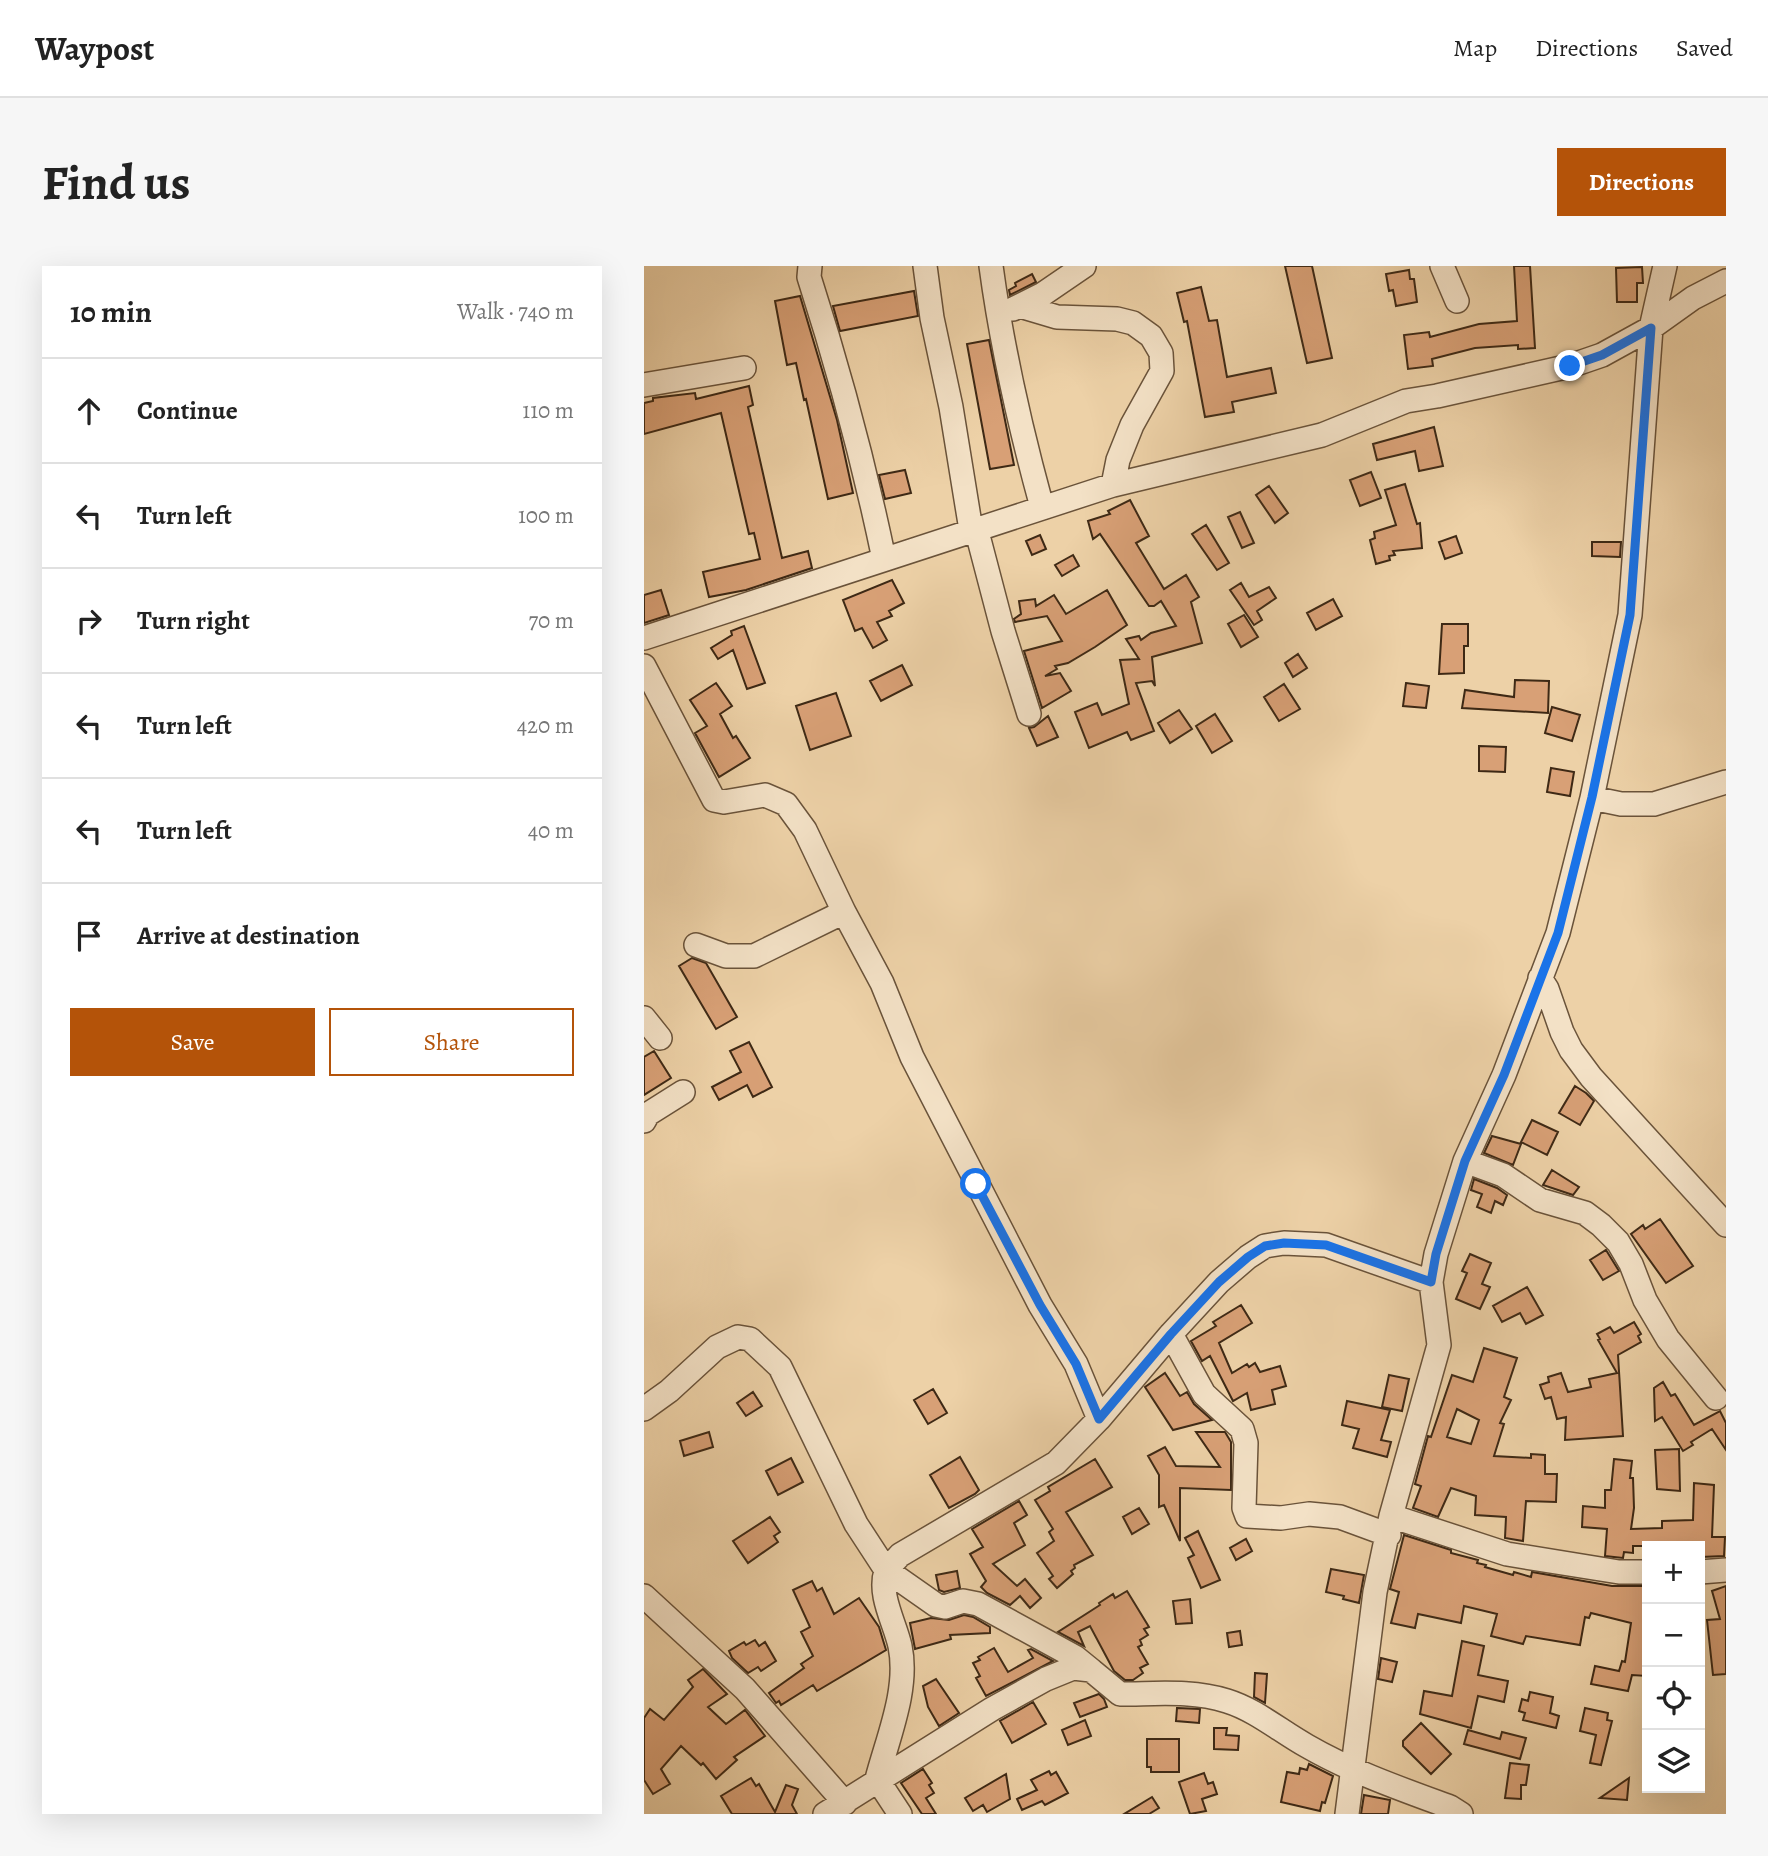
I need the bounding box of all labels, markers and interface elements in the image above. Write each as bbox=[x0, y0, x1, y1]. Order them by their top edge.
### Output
text: Waypost bbox=[35, 26, 154, 71]
text: Map bbox=[1453, 32, 1497, 64]
text: Directions bbox=[1535, 32, 1638, 64]
text: Saved bbox=[1676, 32, 1733, 64]
button: Directions bbox=[1557, 148, 1726, 216]
text: Find us bbox=[42, 149, 190, 216]
text: 10 min bbox=[70, 292, 152, 332]
text: Walk · 740 m bbox=[457, 296, 574, 327]
route end bbox=[1554, 350, 1585, 381]
icon: ahead bbox=[70, 392, 108, 430]
text: Continue bbox=[137, 393, 238, 428]
text: 110 m bbox=[522, 395, 574, 426]
icon: left bbox=[70, 497, 108, 535]
text: Turn left bbox=[137, 498, 232, 533]
text: 100 m bbox=[518, 500, 574, 531]
icon: right bbox=[70, 602, 108, 640]
text: Turn right bbox=[137, 603, 250, 638]
text: 70 m bbox=[528, 605, 574, 636]
icon: left bbox=[70, 707, 108, 745]
text: Turn left bbox=[137, 708, 232, 743]
text: 420 m bbox=[517, 710, 574, 741]
icon: left bbox=[70, 812, 108, 850]
text: Turn left bbox=[137, 813, 232, 848]
text: 40 m bbox=[528, 815, 574, 846]
icon: arrive bbox=[70, 917, 108, 955]
text: Arrive at destination bbox=[137, 918, 360, 953]
button: Save bbox=[70, 1008, 315, 1076]
button: Share bbox=[329, 1008, 574, 1076]
route start bbox=[960, 1168, 991, 1199]
map controls bbox=[1642, 1541, 1705, 1793]
button: + bbox=[1642, 1541, 1705, 1604]
button: − bbox=[1642, 1604, 1705, 1667]
button: locate bbox=[1642, 1667, 1705, 1730]
button: layers bbox=[1642, 1730, 1705, 1793]

